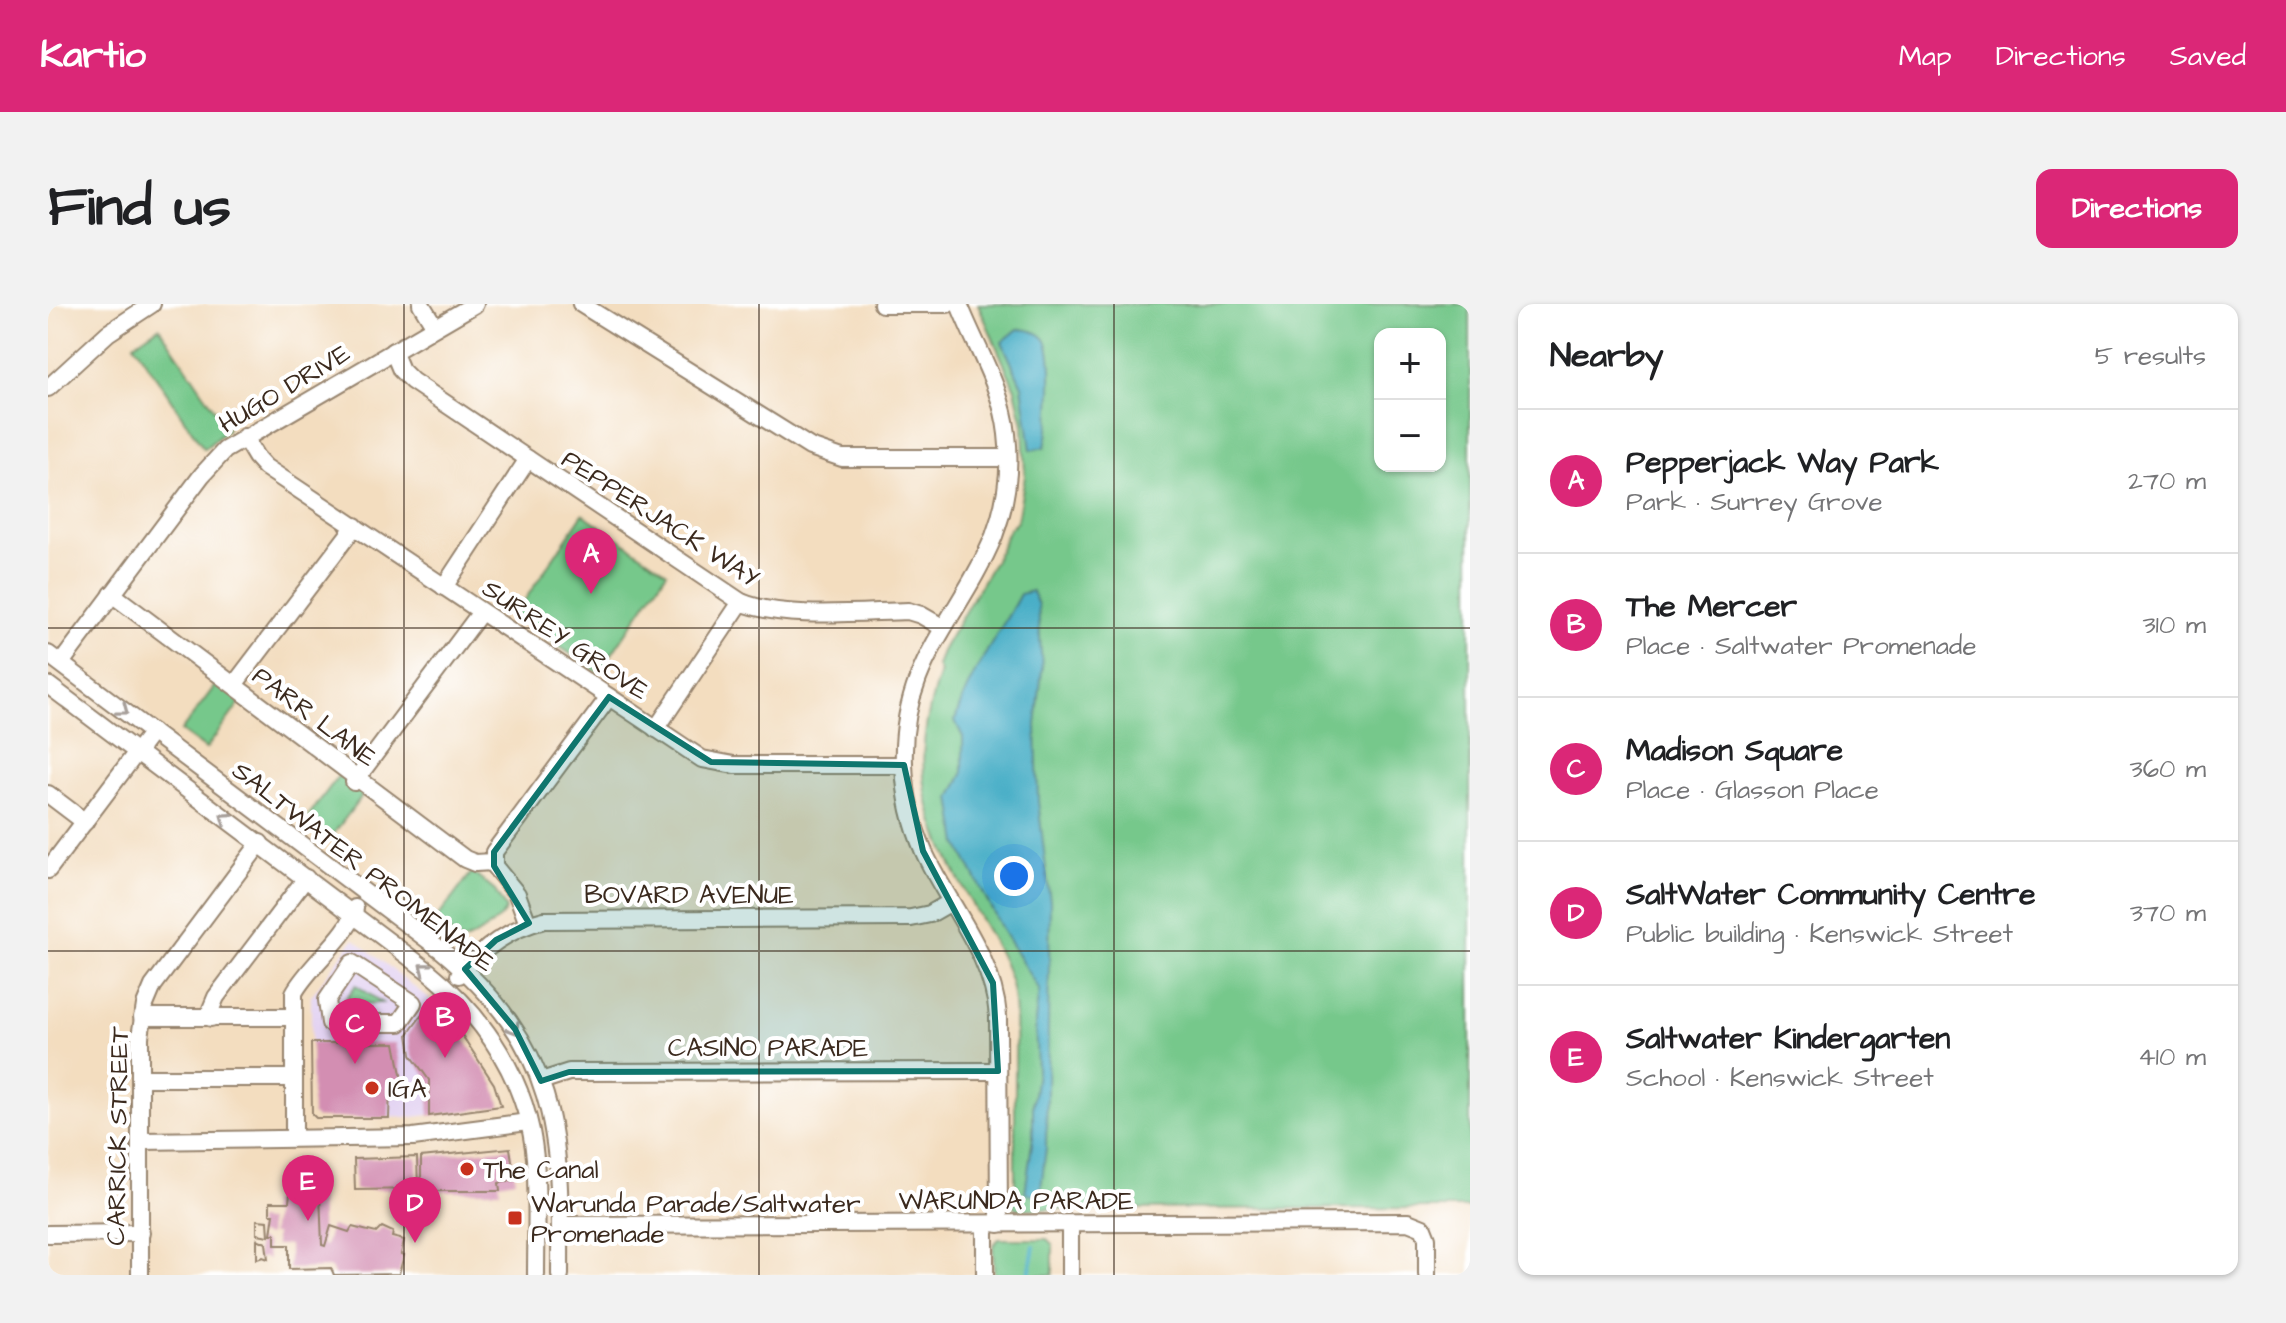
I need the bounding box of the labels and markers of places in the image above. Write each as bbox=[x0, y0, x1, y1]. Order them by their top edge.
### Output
pin: A bbox=[565, 528, 617, 594]
pin: B bbox=[419, 992, 471, 1058]
pin: C bbox=[329, 998, 381, 1064]
place label: IGA bbox=[388, 1071, 427, 1107]
marker: IGA bbox=[363, 1079, 381, 1097]
place label: The Canal bbox=[483, 1152, 599, 1188]
pin: E bbox=[282, 1155, 334, 1221]
marker: The Canal bbox=[458, 1160, 476, 1178]
pin: D bbox=[389, 1177, 441, 1243]
place label: Warunda Parade/Saltwater Promenade bbox=[531, 1186, 861, 1252]
marker: Warunda Parade/Saltwater Promenade bbox=[506, 1209, 524, 1227]

